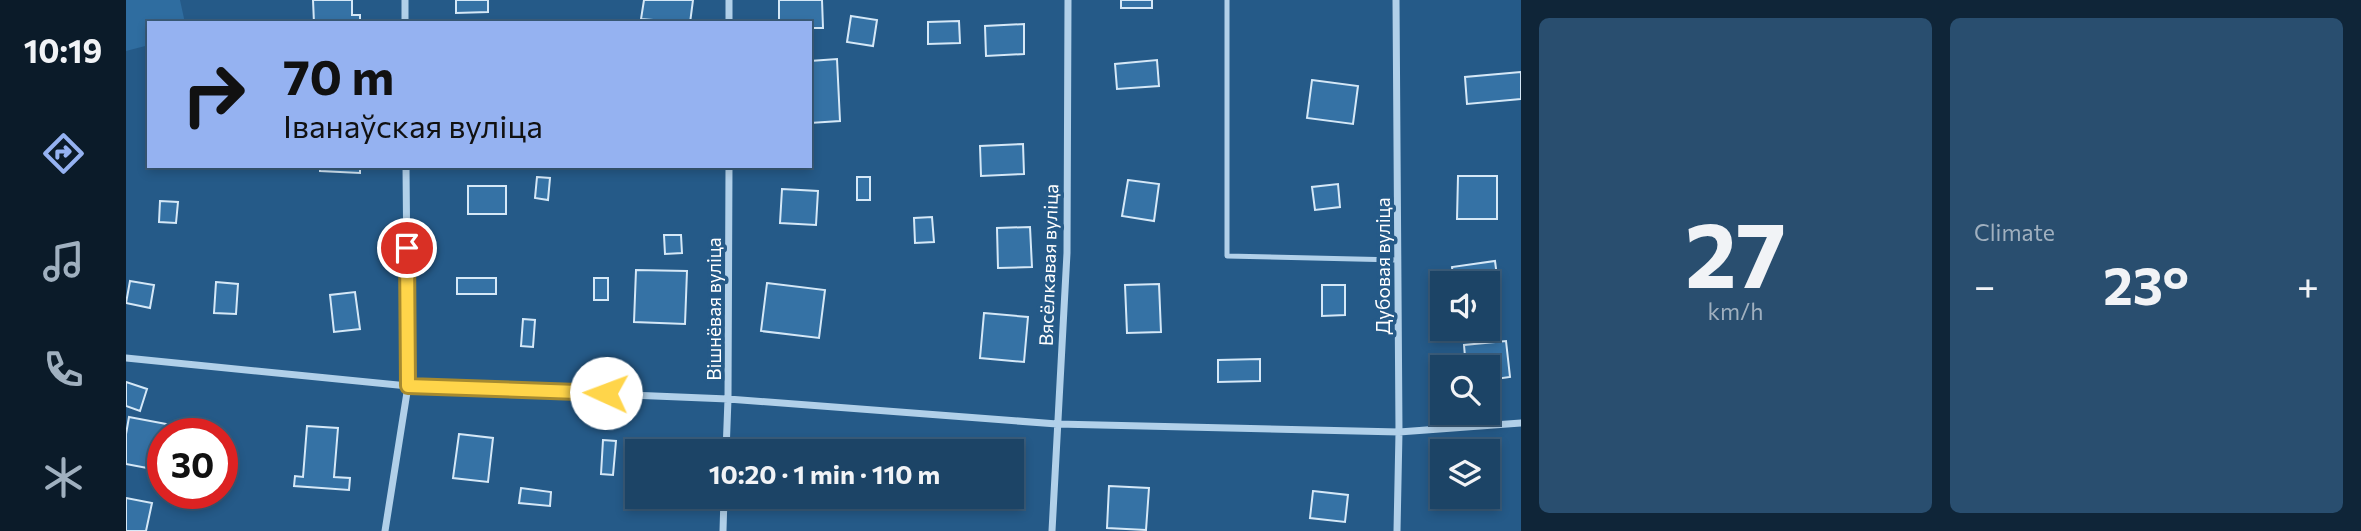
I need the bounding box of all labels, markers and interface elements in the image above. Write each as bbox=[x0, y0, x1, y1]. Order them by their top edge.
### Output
text: 10:19 bbox=[24, 30, 102, 70]
text: 70 m bbox=[283, 45, 394, 105]
icon: right bbox=[168, 49, 259, 140]
text: Іванаўская вуліца bbox=[283, 105, 543, 145]
icon: directions bbox=[39, 129, 88, 178]
street label: Вясёлкавая вуліца bbox=[1034, 184, 1062, 346]
text: 27 bbox=[1685, 195, 1786, 307]
street label: Дубовая вуліца bbox=[1371, 197, 1394, 335]
pin bbox=[377, 218, 437, 278]
text: Climate bbox=[1974, 218, 2055, 246]
icon: arrive bbox=[388, 229, 426, 267]
icon: music bbox=[39, 237, 88, 286]
street label: Вішнёвая вуліца bbox=[702, 237, 725, 381]
text: 23° bbox=[2103, 252, 2189, 316]
text: − bbox=[1974, 261, 1996, 308]
text: + bbox=[2297, 261, 2319, 308]
map controls bbox=[1430, 271, 1500, 509]
button: sound bbox=[1430, 271, 1500, 341]
text: km/h bbox=[1708, 297, 1763, 325]
icon: phone bbox=[39, 345, 88, 394]
button: search bbox=[1430, 355, 1500, 425]
position arrow bbox=[569, 356, 643, 430]
speed limit sign: 30 bbox=[147, 418, 238, 509]
button: layers bbox=[1430, 439, 1500, 509]
icon: climate bbox=[39, 453, 88, 502]
text: 10:20 · 1 min · 110 m bbox=[709, 458, 940, 489]

